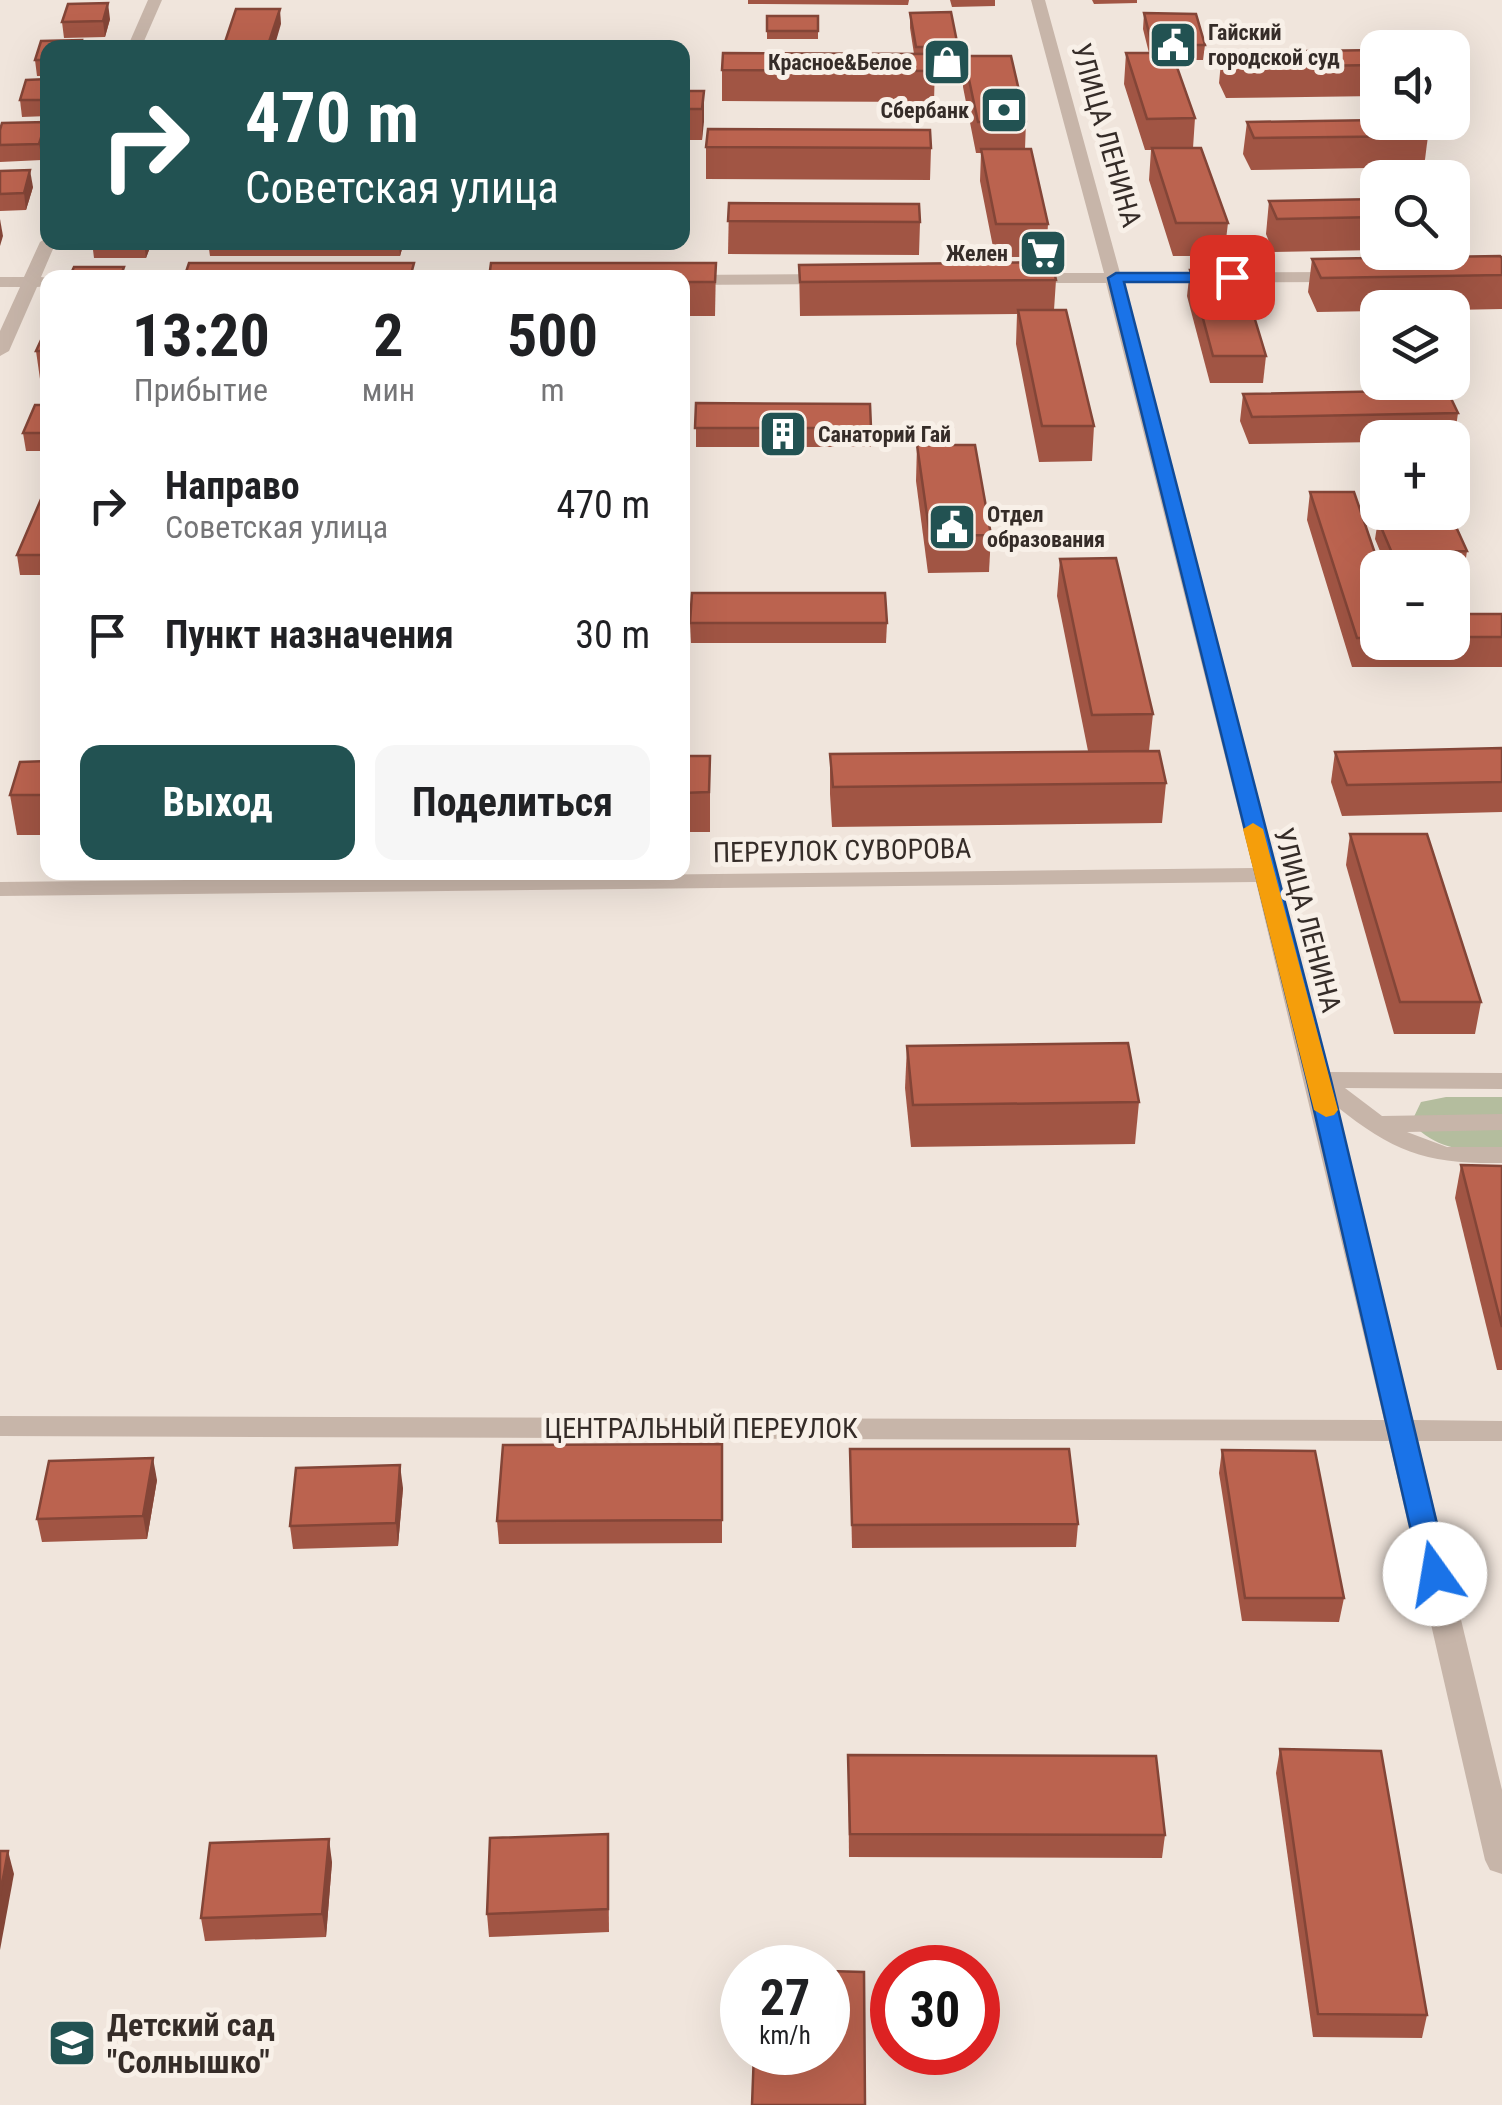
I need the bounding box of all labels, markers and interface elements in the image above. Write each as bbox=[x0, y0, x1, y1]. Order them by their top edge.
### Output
public building icon: Гайский городской суд bbox=[1147, 19, 1199, 71]
place label: Гайский городской суд bbox=[1208, 20, 1340, 70]
map controls bbox=[1360, 30, 1470, 660]
button: sound bbox=[1360, 30, 1470, 140]
shop icon: Красное&Белое bbox=[921, 36, 973, 88]
street label: УЛИЦА ЛЕНИНА bbox=[1065, 39, 1149, 231]
place label: Красное&Белое bbox=[768, 50, 912, 75]
text: 470 m bbox=[245, 77, 419, 159]
icon: right bbox=[80, 80, 210, 210]
bank icon: Сбербанк bbox=[978, 84, 1030, 136]
place label: Сбербанк bbox=[881, 98, 969, 123]
button: search bbox=[1360, 160, 1470, 270]
text: Советская улица bbox=[245, 161, 559, 214]
supermarket icon: Желен bbox=[1017, 227, 1069, 279]
pin bbox=[1190, 235, 1275, 320]
place label: Желен bbox=[946, 241, 1008, 266]
icon: arrive bbox=[1205, 250, 1260, 305]
button: layers bbox=[1360, 290, 1470, 400]
text: 13:20 bbox=[132, 300, 270, 371]
text: 2 bbox=[373, 300, 404, 371]
text: 500 bbox=[507, 300, 598, 371]
text: Прибытие bbox=[134, 371, 268, 409]
text: мин bbox=[362, 371, 415, 409]
text: m bbox=[540, 371, 565, 409]
building icon: Санаторий Гай bbox=[757, 408, 809, 460]
button: + bbox=[1360, 420, 1470, 530]
place label: Санаторий Гай bbox=[818, 422, 951, 447]
text: Направо bbox=[165, 464, 300, 508]
icon: right bbox=[80, 478, 135, 533]
text: 470 m bbox=[556, 483, 650, 527]
public building icon: Отдел образования bbox=[926, 501, 978, 553]
place label: Отдел образования bbox=[987, 502, 1105, 552]
text: Советская улица bbox=[165, 508, 388, 546]
button: − bbox=[1360, 550, 1470, 660]
icon: arrive bbox=[80, 608, 135, 663]
text: Пункт назначения bbox=[165, 613, 454, 657]
text: 30 m bbox=[575, 613, 650, 657]
button: Выход bbox=[80, 745, 355, 860]
button: Поделиться bbox=[375, 745, 650, 860]
street label: УЛИЦА ЛЕНИНА bbox=[1267, 824, 1348, 1016]
street label: ПЕРЕУЛОК СУВОРОВА bbox=[712, 832, 972, 869]
street label: ЦЕНТРАЛЬНЫЙ ПЕРЕУЛОК bbox=[544, 1412, 858, 1445]
position arrow bbox=[1383, 1522, 1487, 1626]
speed limit sign: 30 bbox=[870, 1945, 1000, 2075]
text: 27 bbox=[760, 1969, 810, 2027]
place label: Детский сад "Солнышко" bbox=[107, 2006, 275, 2081]
school or university icon: Детский сад "Солнышко" bbox=[46, 2017, 98, 2069]
text: km/h bbox=[759, 2021, 811, 2050]

